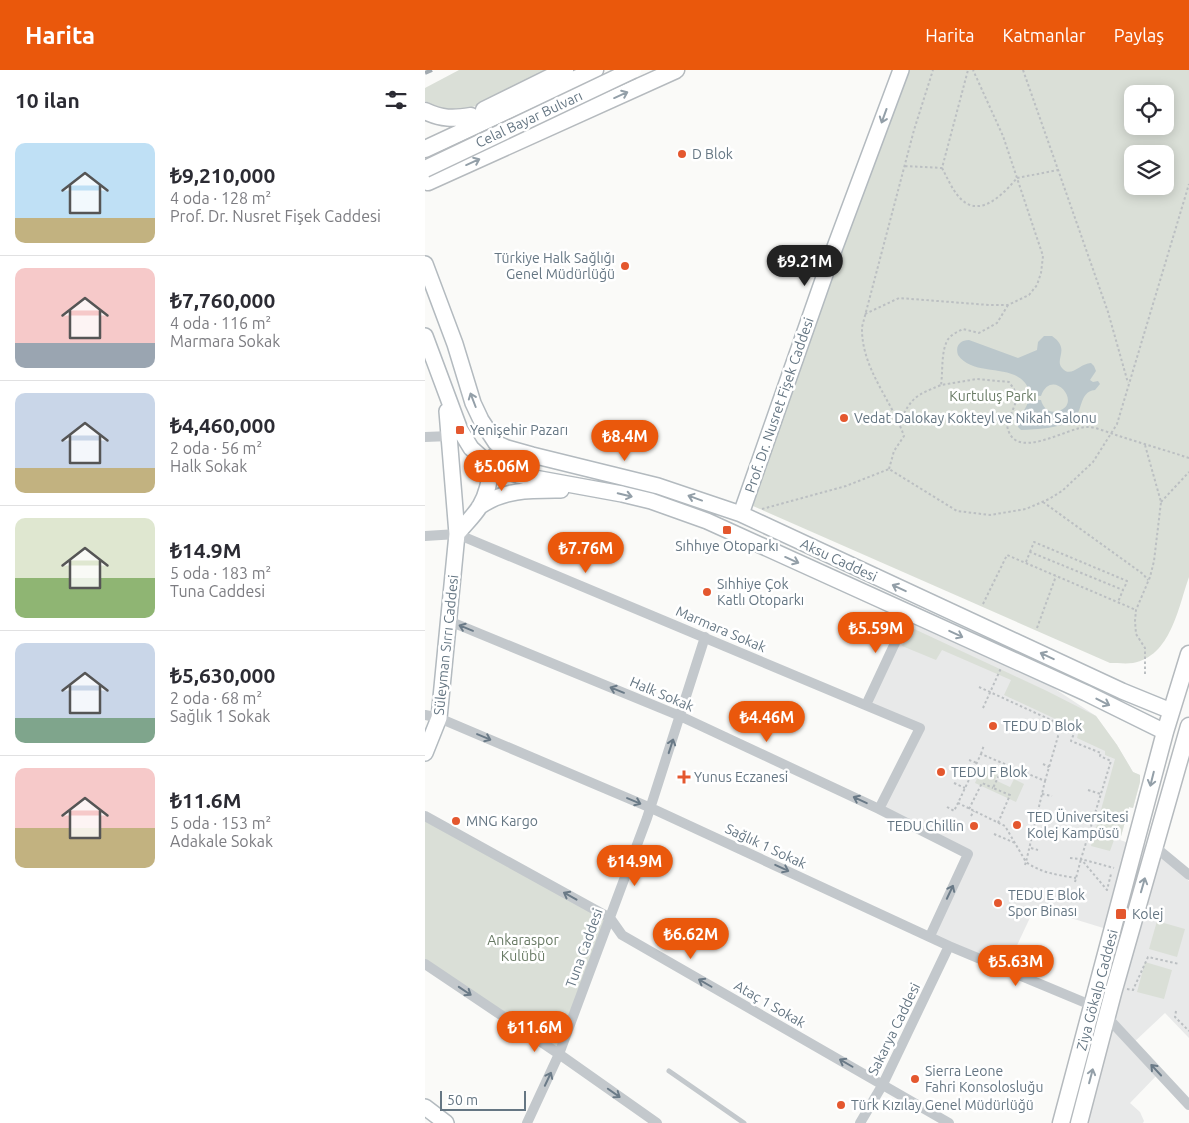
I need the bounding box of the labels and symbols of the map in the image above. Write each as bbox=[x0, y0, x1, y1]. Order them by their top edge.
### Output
street label: Celal Bayar Bulvarı bbox=[473, 87, 585, 151]
one-way arrow bbox=[613, 90, 628, 99]
one-way arrow bbox=[879, 108, 888, 123]
place label: D Blok bbox=[692, 146, 733, 162]
marker: D Blok bbox=[676, 148, 688, 160]
one-way arrow bbox=[465, 157, 480, 167]
pin: ₺9.21M bbox=[764, 244, 846, 287]
place label: Türkiye Halk Sağlığı Genel Müdürlüğü bbox=[494, 250, 615, 282]
marker: Türkiye Halk Sağlığı Genel Müdürlüğü bbox=[619, 260, 631, 272]
street label: Prof. Dr. Nusret Fişek Caddesi bbox=[741, 315, 817, 495]
park label: Kurtuluş Parkı bbox=[949, 388, 1037, 404]
one-way arrow bbox=[468, 393, 477, 408]
place label: Vedat Dalokay Kokteyl ve Nikah Salonu bbox=[854, 410, 1097, 426]
marker: Vedat Dalokay Kokteyl ve Nikah Salonu bbox=[838, 412, 850, 424]
pin: ₺8.4M bbox=[590, 420, 660, 462]
place label: Yenişehir Pazarı bbox=[470, 422, 568, 438]
marker: Yenişehir Pazarı bbox=[454, 424, 466, 436]
pin: ₺5.06M bbox=[461, 450, 543, 492]
one-way arrow bbox=[616, 490, 632, 500]
one-way arrow bbox=[688, 493, 703, 502]
marker: Sıhhıye Otoparkı bbox=[721, 524, 733, 536]
pin: ₺7.76M bbox=[545, 532, 627, 574]
street label: Aksu Caddesi bbox=[798, 535, 880, 585]
place label: Sıhhıye Otoparkı bbox=[675, 538, 779, 554]
one-way arrow bbox=[784, 555, 799, 565]
street label: Süleyman Sırrı Caddesi bbox=[431, 574, 461, 716]
place label: Sıhhiye Çok Katlı Otoparkı bbox=[717, 576, 804, 608]
one-way arrow bbox=[892, 582, 907, 592]
marker: Sıhhiye Çok Katlı Otoparkı bbox=[701, 586, 713, 598]
street label: Marmara Sokak bbox=[673, 603, 769, 655]
pin: ₺5.59M bbox=[835, 612, 917, 654]
one-way arrow bbox=[459, 623, 474, 633]
one-way arrow bbox=[948, 630, 963, 639]
one-way arrow bbox=[1040, 651, 1055, 660]
street label: Halk Sokak bbox=[628, 673, 696, 715]
one-way arrow bbox=[610, 685, 625, 694]
one-way arrow bbox=[1095, 698, 1110, 707]
pin: ₺4.46M bbox=[726, 700, 808, 743]
place label: TEDU D Blok bbox=[1003, 718, 1082, 734]
marker: TEDU D Blok bbox=[987, 720, 999, 732]
one-way arrow bbox=[476, 733, 491, 743]
one-way arrow bbox=[666, 738, 676, 754]
place label: TEDU F Blok bbox=[951, 764, 1028, 780]
marker: TEDU F Blok bbox=[935, 766, 947, 778]
place label: Yunus Eczanesi bbox=[694, 769, 788, 785]
marker: Yunus Eczanesi bbox=[678, 771, 690, 783]
one-way arrow bbox=[1147, 771, 1156, 787]
one-way arrow bbox=[853, 795, 868, 805]
one-way arrow bbox=[626, 796, 641, 806]
place label: TED Üniversitesi Kolej Kampüsü bbox=[1027, 808, 1129, 841]
place label: MNG Kargo bbox=[466, 813, 538, 829]
marker: MNG Kargo bbox=[450, 815, 462, 827]
place label: TEDU Chillin bbox=[887, 818, 964, 834]
marker: TED Üniversitesi Kolej Kampüsü bbox=[1011, 819, 1023, 831]
street label: Sağlık 1 Sokak bbox=[723, 820, 809, 872]
marker: TEDU Chillin bbox=[968, 820, 980, 832]
pin: ₺14.9M bbox=[594, 844, 676, 887]
one-way arrow bbox=[774, 864, 789, 874]
one-way arrow bbox=[1139, 878, 1148, 894]
one-way arrow bbox=[946, 885, 956, 900]
place label: TEDU E Blok Spor Binası bbox=[1008, 887, 1085, 919]
one-way arrow bbox=[562, 891, 577, 901]
marker: TEDU E Blok Spor Binası bbox=[992, 897, 1004, 909]
street label: Tuna Caddesi bbox=[562, 906, 606, 990]
place label: Kolej bbox=[1132, 906, 1163, 922]
marker: Kolej bbox=[1114, 907, 1128, 921]
pin: ₺6.62M bbox=[650, 918, 732, 960]
street label: Ziya Gökalp Caddesi bbox=[1073, 928, 1121, 1052]
park label: Ankaraspor Kulübü bbox=[487, 932, 559, 964]
pin: ₺5.63M bbox=[975, 944, 1057, 987]
one-way arrow bbox=[699, 977, 713, 987]
street label: Ataç 1 Sokak bbox=[732, 977, 808, 1031]
street label: Sakarya Caddesi bbox=[865, 980, 923, 1078]
one-way arrow bbox=[458, 986, 472, 996]
pin: ₺11.6M bbox=[494, 1010, 576, 1053]
one-way arrow bbox=[840, 1058, 854, 1068]
place label: Sierra Leone Fahri Konsolosluğu bbox=[925, 1063, 1043, 1095]
one-way arrow bbox=[1150, 1063, 1162, 1076]
one-way arrow bbox=[1087, 1068, 1096, 1084]
one-way arrow bbox=[543, 1072, 553, 1087]
marker: Sierra Leone Fahri Konsolosluğu bbox=[909, 1073, 921, 1085]
scale bar bbox=[440, 1088, 526, 1111]
one-way arrow bbox=[607, 1088, 621, 1098]
place label: Türk Kızılay Genel Müdürlüğü bbox=[851, 1097, 1034, 1113]
marker: Türk Kızılay Genel Müdürlüğü bbox=[835, 1099, 847, 1111]

